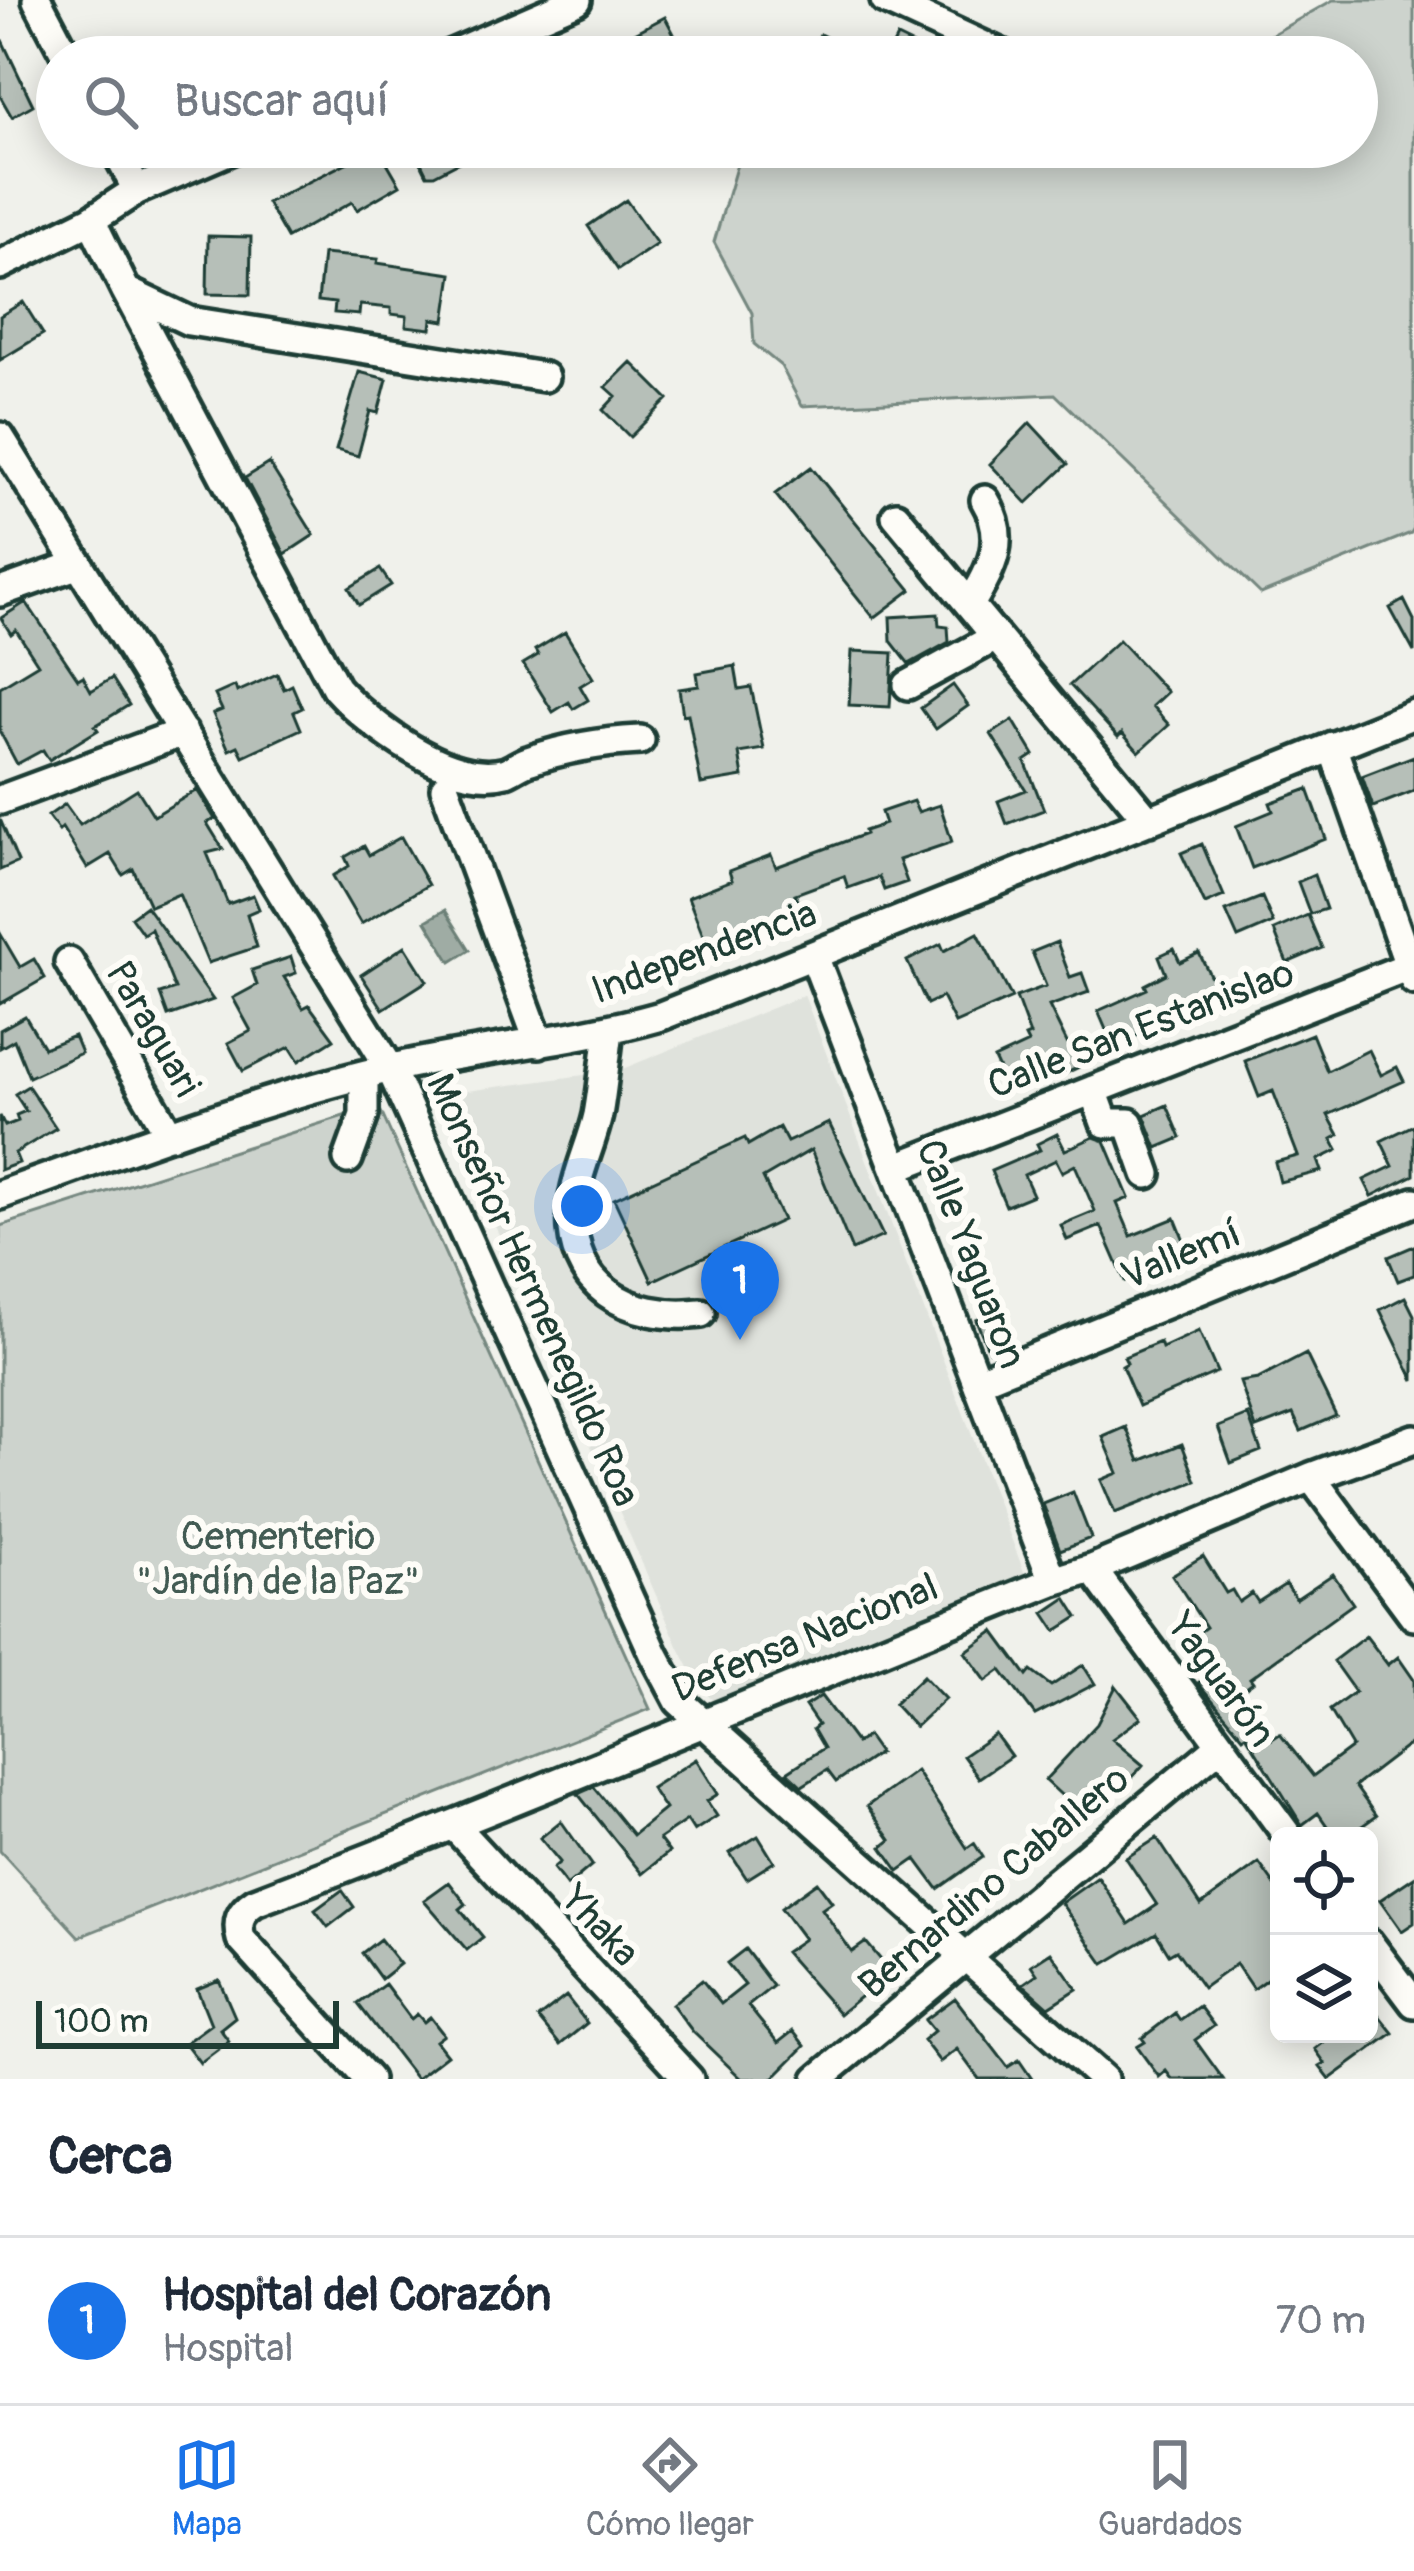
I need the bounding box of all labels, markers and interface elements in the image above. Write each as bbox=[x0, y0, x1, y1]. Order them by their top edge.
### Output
search box bbox=[36, 36, 1378, 168]
icon: search bbox=[78, 69, 144, 135]
text: Buscar aquí bbox=[174, 74, 389, 130]
street label: Independencia bbox=[585, 889, 823, 1015]
street label: Calle San Estanislao bbox=[981, 948, 1301, 1110]
street label: Paraguari bbox=[95, 952, 211, 1106]
street label: Monseñor Hermenegildo Roa bbox=[415, 1066, 651, 1514]
street label: Calle Yaguaron bbox=[905, 1133, 1037, 1375]
your location bbox=[552, 1176, 612, 1236]
street label: Vallemí bbox=[1114, 1209, 1248, 1301]
pin: 1 bbox=[701, 1241, 779, 1340]
park label: Cementerio "Jardín de la Paz" bbox=[136, 1512, 420, 1606]
street label: Defensa Nacional bbox=[665, 1562, 945, 1714]
street label: Yaguarón bbox=[1155, 1603, 1286, 1757]
street label: Bernardino Caballero bbox=[849, 1755, 1139, 2009]
map controls bbox=[1270, 1827, 1378, 2043]
button: locate bbox=[1270, 1827, 1378, 1935]
street label: Yhaka bbox=[550, 1874, 650, 1977]
button: layers bbox=[1270, 1935, 1378, 2043]
scale bar bbox=[36, 1995, 339, 2048]
text: 100 m bbox=[54, 2001, 148, 2042]
text: Cerca bbox=[48, 2125, 172, 2189]
text: Hospital del Corazón bbox=[162, 2268, 551, 2324]
text: 1 bbox=[79, 2296, 95, 2345]
text: 70 m bbox=[1276, 2296, 1366, 2345]
text: Hospital bbox=[162, 2324, 294, 2373]
tab: Mapa bbox=[172, 2432, 242, 2545]
tab: Cómo llegar bbox=[586, 2432, 754, 2545]
tab: Guardados bbox=[1098, 2432, 1242, 2545]

